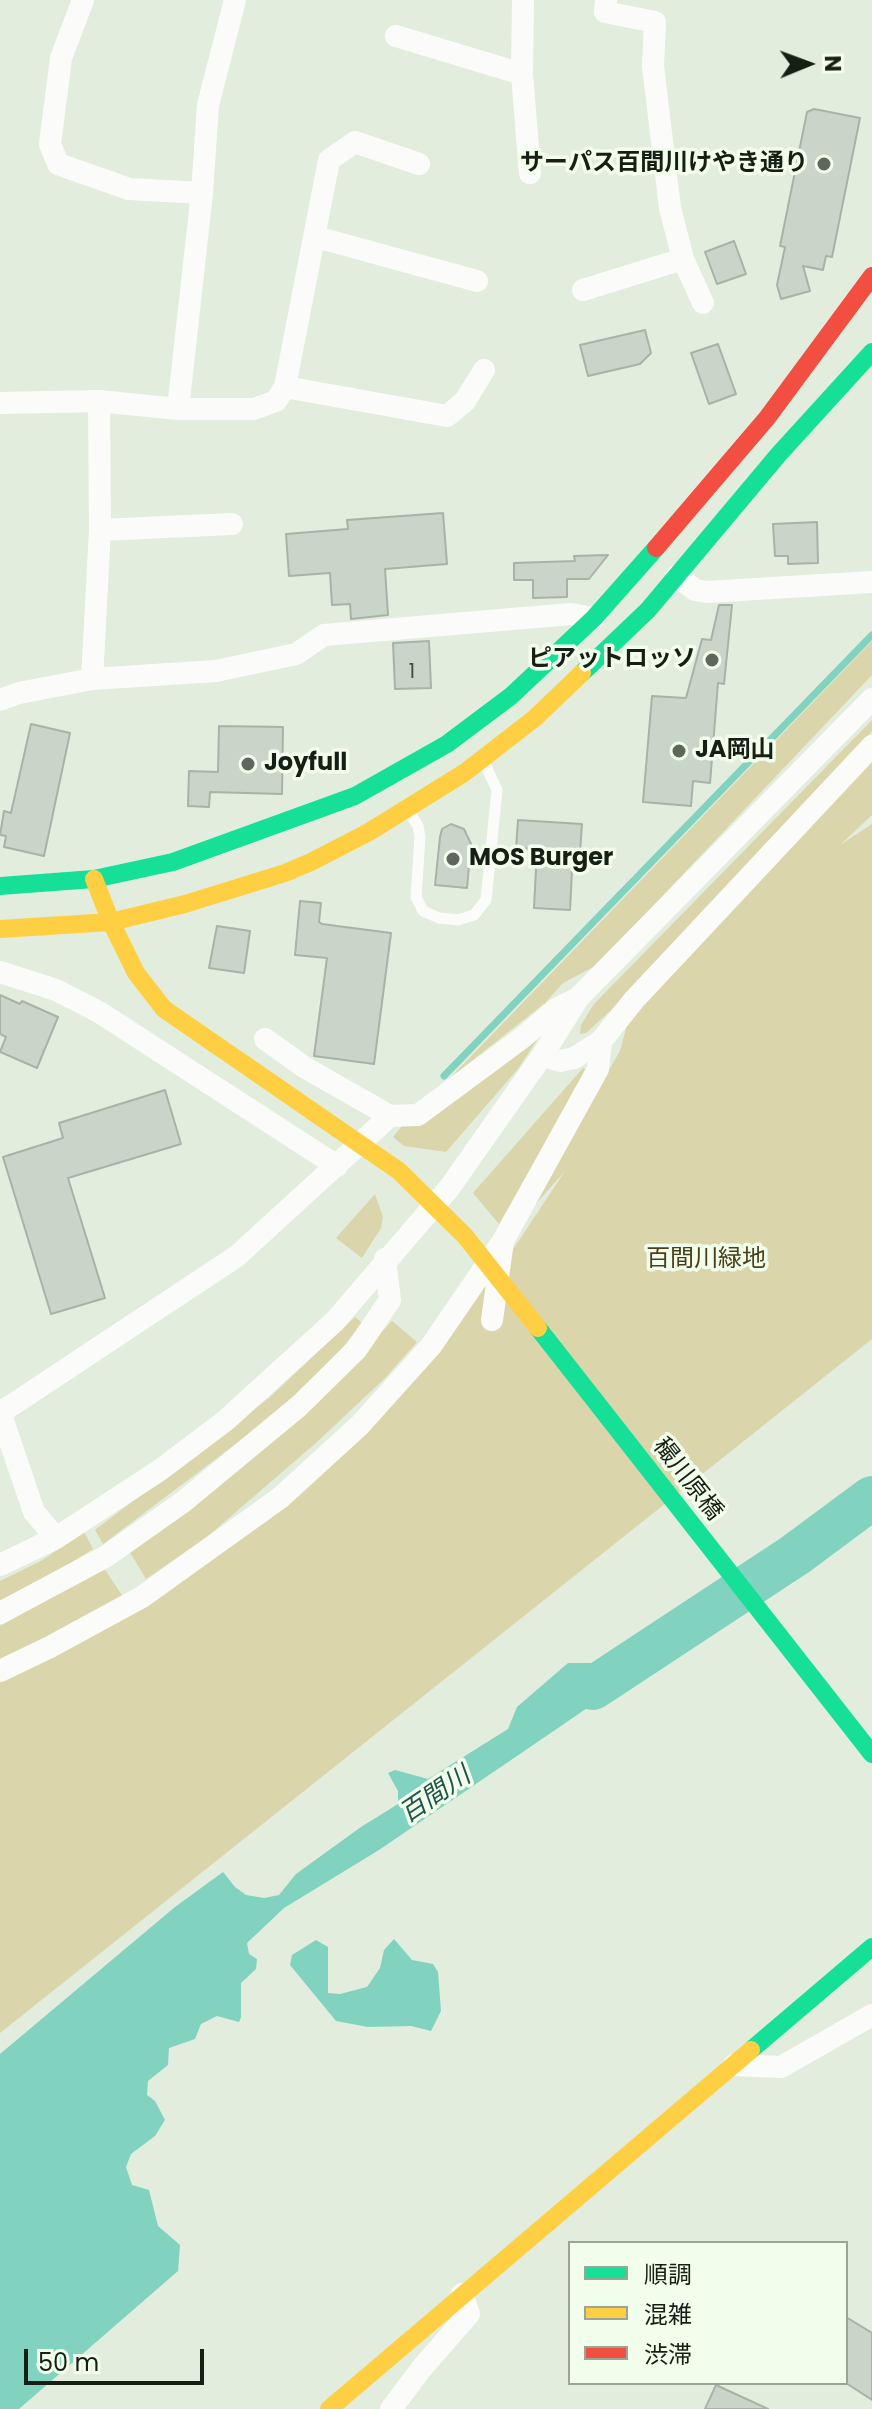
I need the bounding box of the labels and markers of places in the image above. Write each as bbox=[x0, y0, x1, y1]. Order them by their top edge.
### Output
place label: サーパス百間川けやき通り bbox=[520, 150, 808, 178]
marker: サーパス百間川けやき通り bbox=[815, 155, 833, 173]
place label: ピアットロッソ bbox=[528, 646, 696, 674]
marker: ピアットロッソ bbox=[703, 651, 721, 669]
place label: JA岡山 bbox=[695, 737, 775, 765]
marker: JA岡山 bbox=[670, 742, 688, 760]
place label: Joyfull bbox=[264, 750, 347, 778]
marker: Joyfull bbox=[239, 755, 257, 773]
place label: MOS Burger bbox=[469, 845, 613, 873]
marker: MOS Burger bbox=[444, 850, 462, 868]

